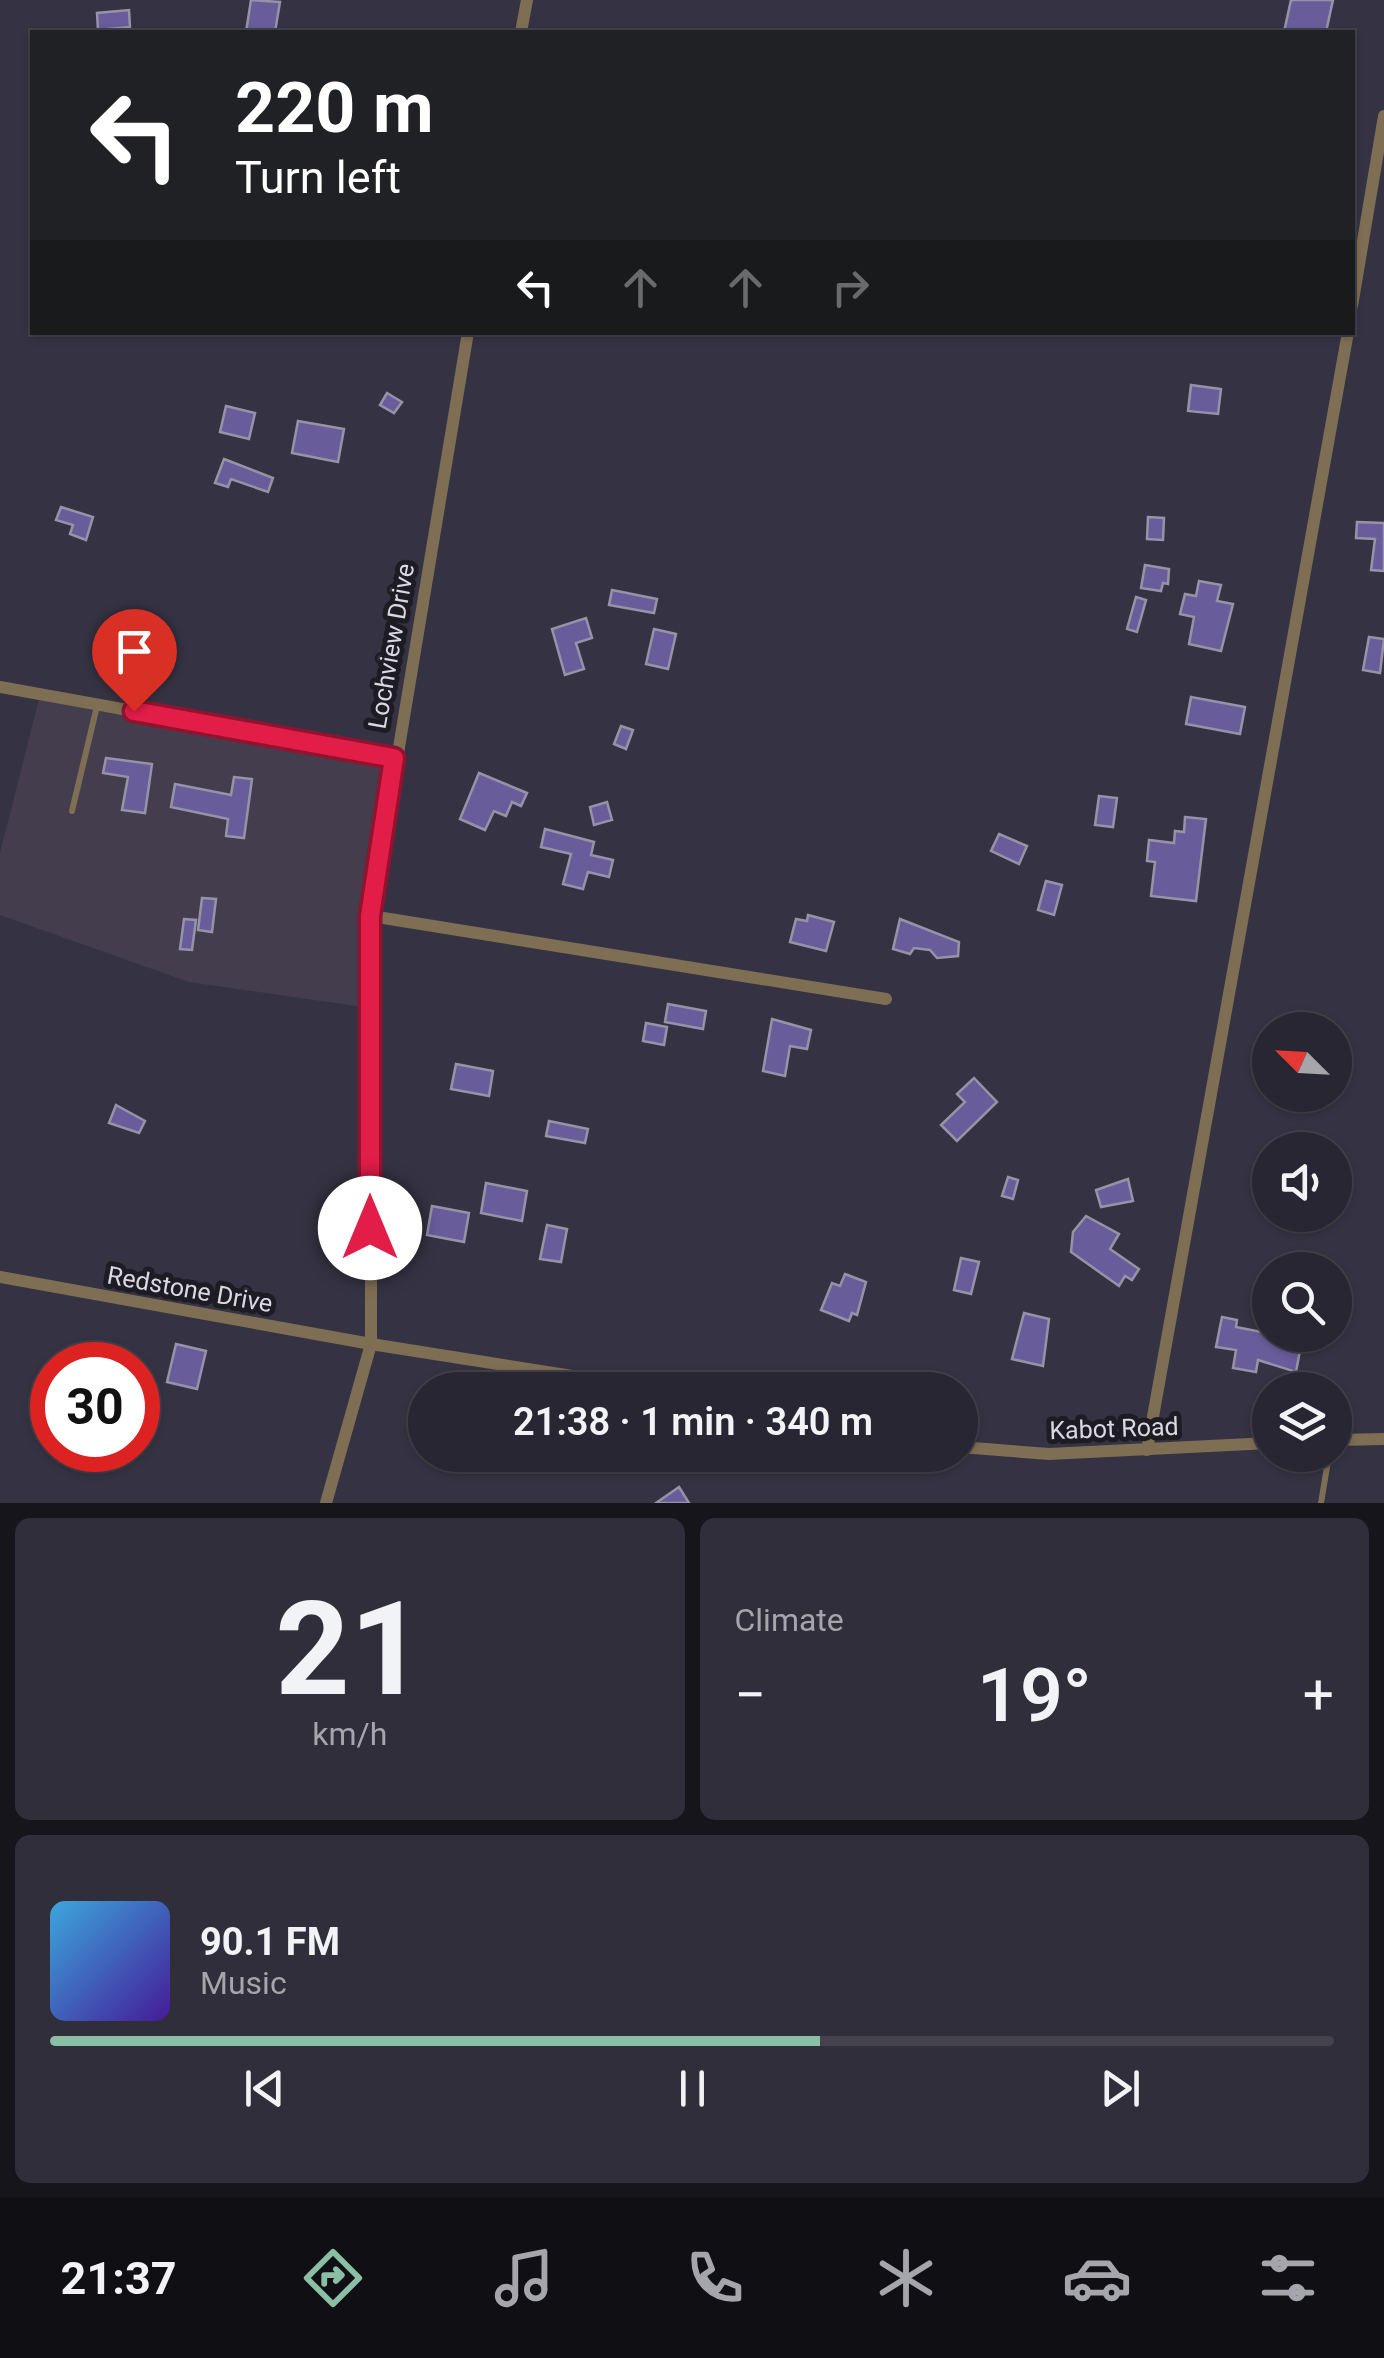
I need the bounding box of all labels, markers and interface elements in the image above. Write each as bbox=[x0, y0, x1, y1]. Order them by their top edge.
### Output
text: 220 m bbox=[235, 67, 434, 149]
icon: left bbox=[70, 70, 200, 200]
text: Turn left bbox=[235, 151, 401, 204]
icon: left bbox=[508, 260, 563, 315]
icon: ahead bbox=[613, 260, 668, 315]
icon: ahead bbox=[718, 260, 773, 315]
icon: right bbox=[823, 260, 878, 315]
street label: Lochview Drive bbox=[363, 561, 420, 731]
pin bbox=[92, 609, 177, 712]
icon: arrive bbox=[107, 624, 162, 679]
north arrow bbox=[1252, 1012, 1352, 1112]
map controls bbox=[1252, 1012, 1352, 1472]
button: sound bbox=[1252, 1132, 1352, 1232]
position arrow bbox=[318, 1176, 422, 1280]
button: search bbox=[1252, 1252, 1352, 1352]
street label: Redstone Drive bbox=[105, 1261, 275, 1318]
speed limit sign: 30 bbox=[30, 1342, 160, 1472]
button: layers bbox=[1252, 1372, 1352, 1472]
text: 21:38 · 1 min · 340 m bbox=[513, 1400, 873, 1444]
street label: Kabot Road bbox=[1049, 1412, 1179, 1445]
text: 21 bbox=[275, 1573, 424, 1726]
text: Climate bbox=[735, 1601, 844, 1639]
text: 19° bbox=[977, 1651, 1092, 1739]
text: − bbox=[735, 1663, 766, 1727]
text: + bbox=[1303, 1663, 1334, 1727]
text: km/h bbox=[312, 1715, 387, 1753]
text: 90.1 FM bbox=[200, 1920, 340, 1964]
text: Music bbox=[200, 1964, 287, 2002]
icon: previous bbox=[237, 2061, 292, 2116]
icon: pause bbox=[665, 2061, 720, 2116]
icon: next bbox=[1093, 2061, 1148, 2116]
icon: directions bbox=[298, 2243, 368, 2313]
icon: music bbox=[489, 2243, 559, 2313]
icon: phone bbox=[680, 2243, 750, 2313]
icon: climate bbox=[871, 2243, 941, 2313]
icon: car bbox=[1062, 2243, 1132, 2313]
icon: filters bbox=[1253, 2243, 1323, 2313]
text: 21:37 bbox=[61, 2252, 177, 2305]

